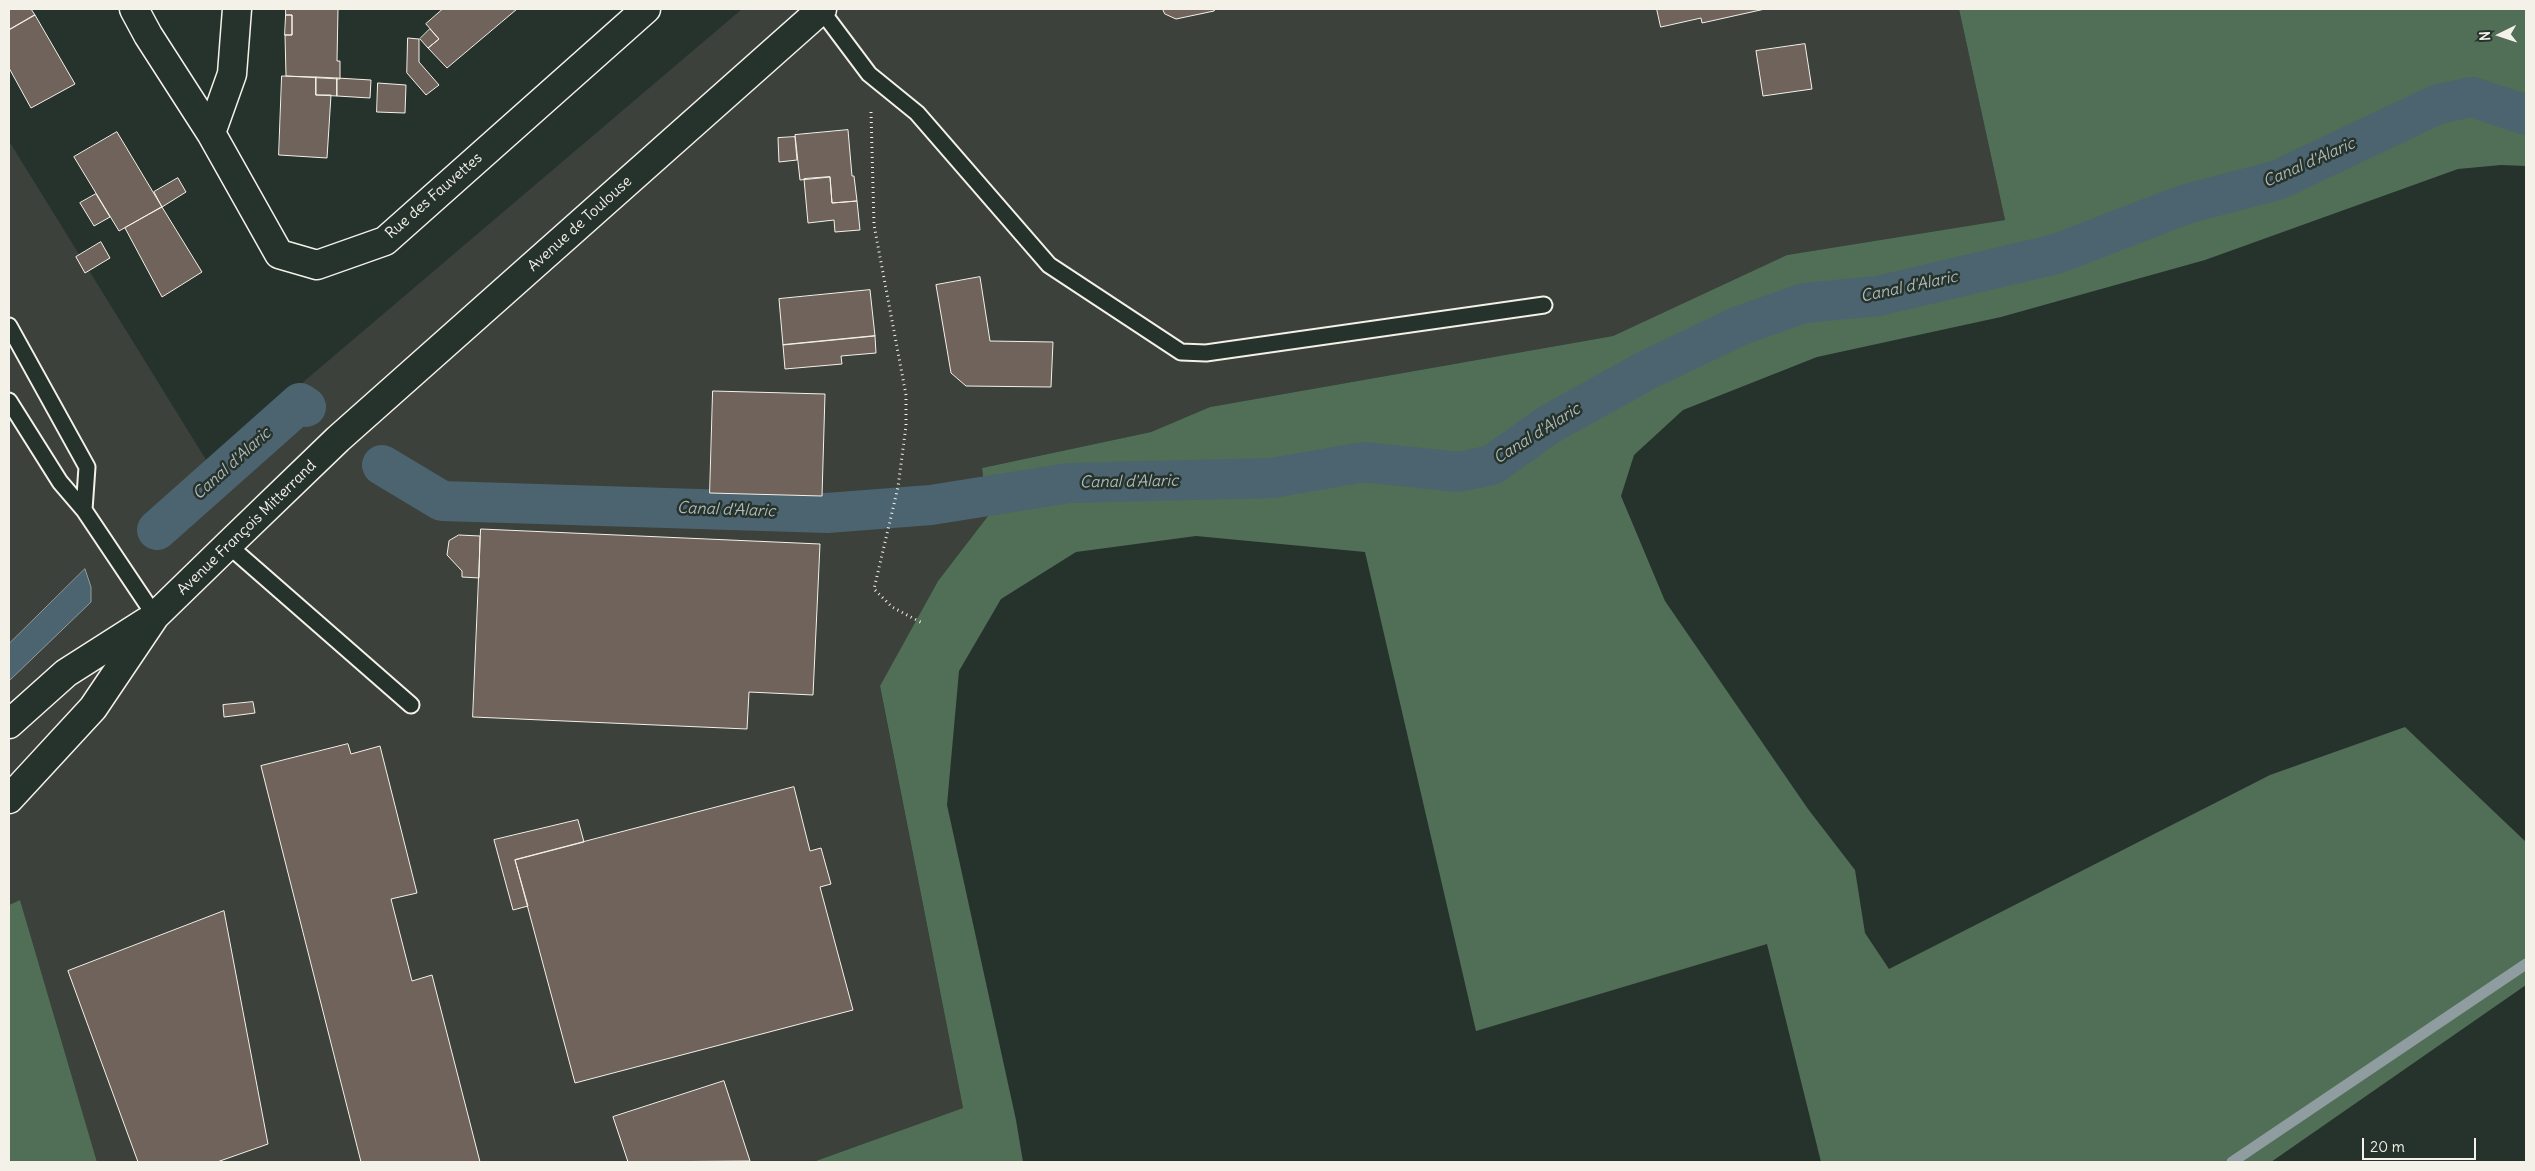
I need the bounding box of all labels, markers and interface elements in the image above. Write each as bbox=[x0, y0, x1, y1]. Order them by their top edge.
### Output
north arrow bbox=[2475, 10, 2525, 60]
text: N bbox=[2476, 31, 2494, 42]
water label: Canal d'Alaric bbox=[2260, 134, 2358, 192]
street label: Rue des Fauvettes bbox=[382, 149, 486, 243]
street label: Avenue de Toulouse bbox=[524, 173, 636, 275]
water label: Canal d'Alaric bbox=[1859, 267, 1959, 307]
water label: Canal d'Alaric bbox=[1490, 400, 1584, 468]
water label: Canal d'Alaric bbox=[189, 424, 275, 504]
street label: Avenue François Mitterrand bbox=[174, 457, 320, 599]
water label: Canal d'Alaric bbox=[1080, 472, 1178, 492]
water label: Canal d'Alaric bbox=[676, 499, 776, 521]
scale bar bbox=[2365, 1128, 2479, 1160]
text: 20 m bbox=[2370, 1137, 2405, 1156]

